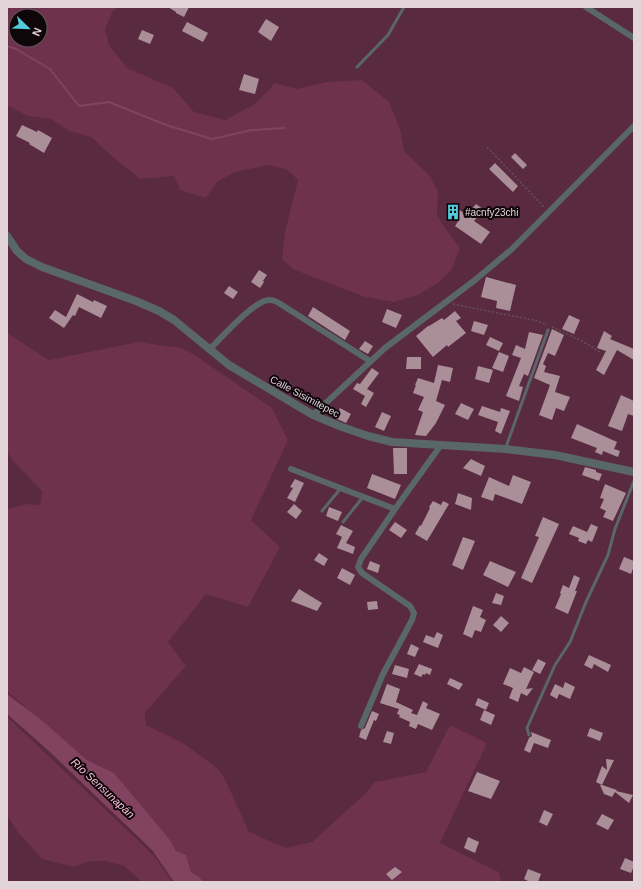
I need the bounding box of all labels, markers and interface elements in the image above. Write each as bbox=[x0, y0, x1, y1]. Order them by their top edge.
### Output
north arrow bbox=[8, 8, 48, 48]
text: N bbox=[30, 26, 44, 38]
building icon: #acnfy23chi bbox=[444, 203, 462, 221]
place label: #acnfy23chi bbox=[465, 207, 518, 218]
street label: Calle Sisimitepec bbox=[268, 374, 341, 419]
water label: Río Sensunapán bbox=[69, 756, 137, 820]

